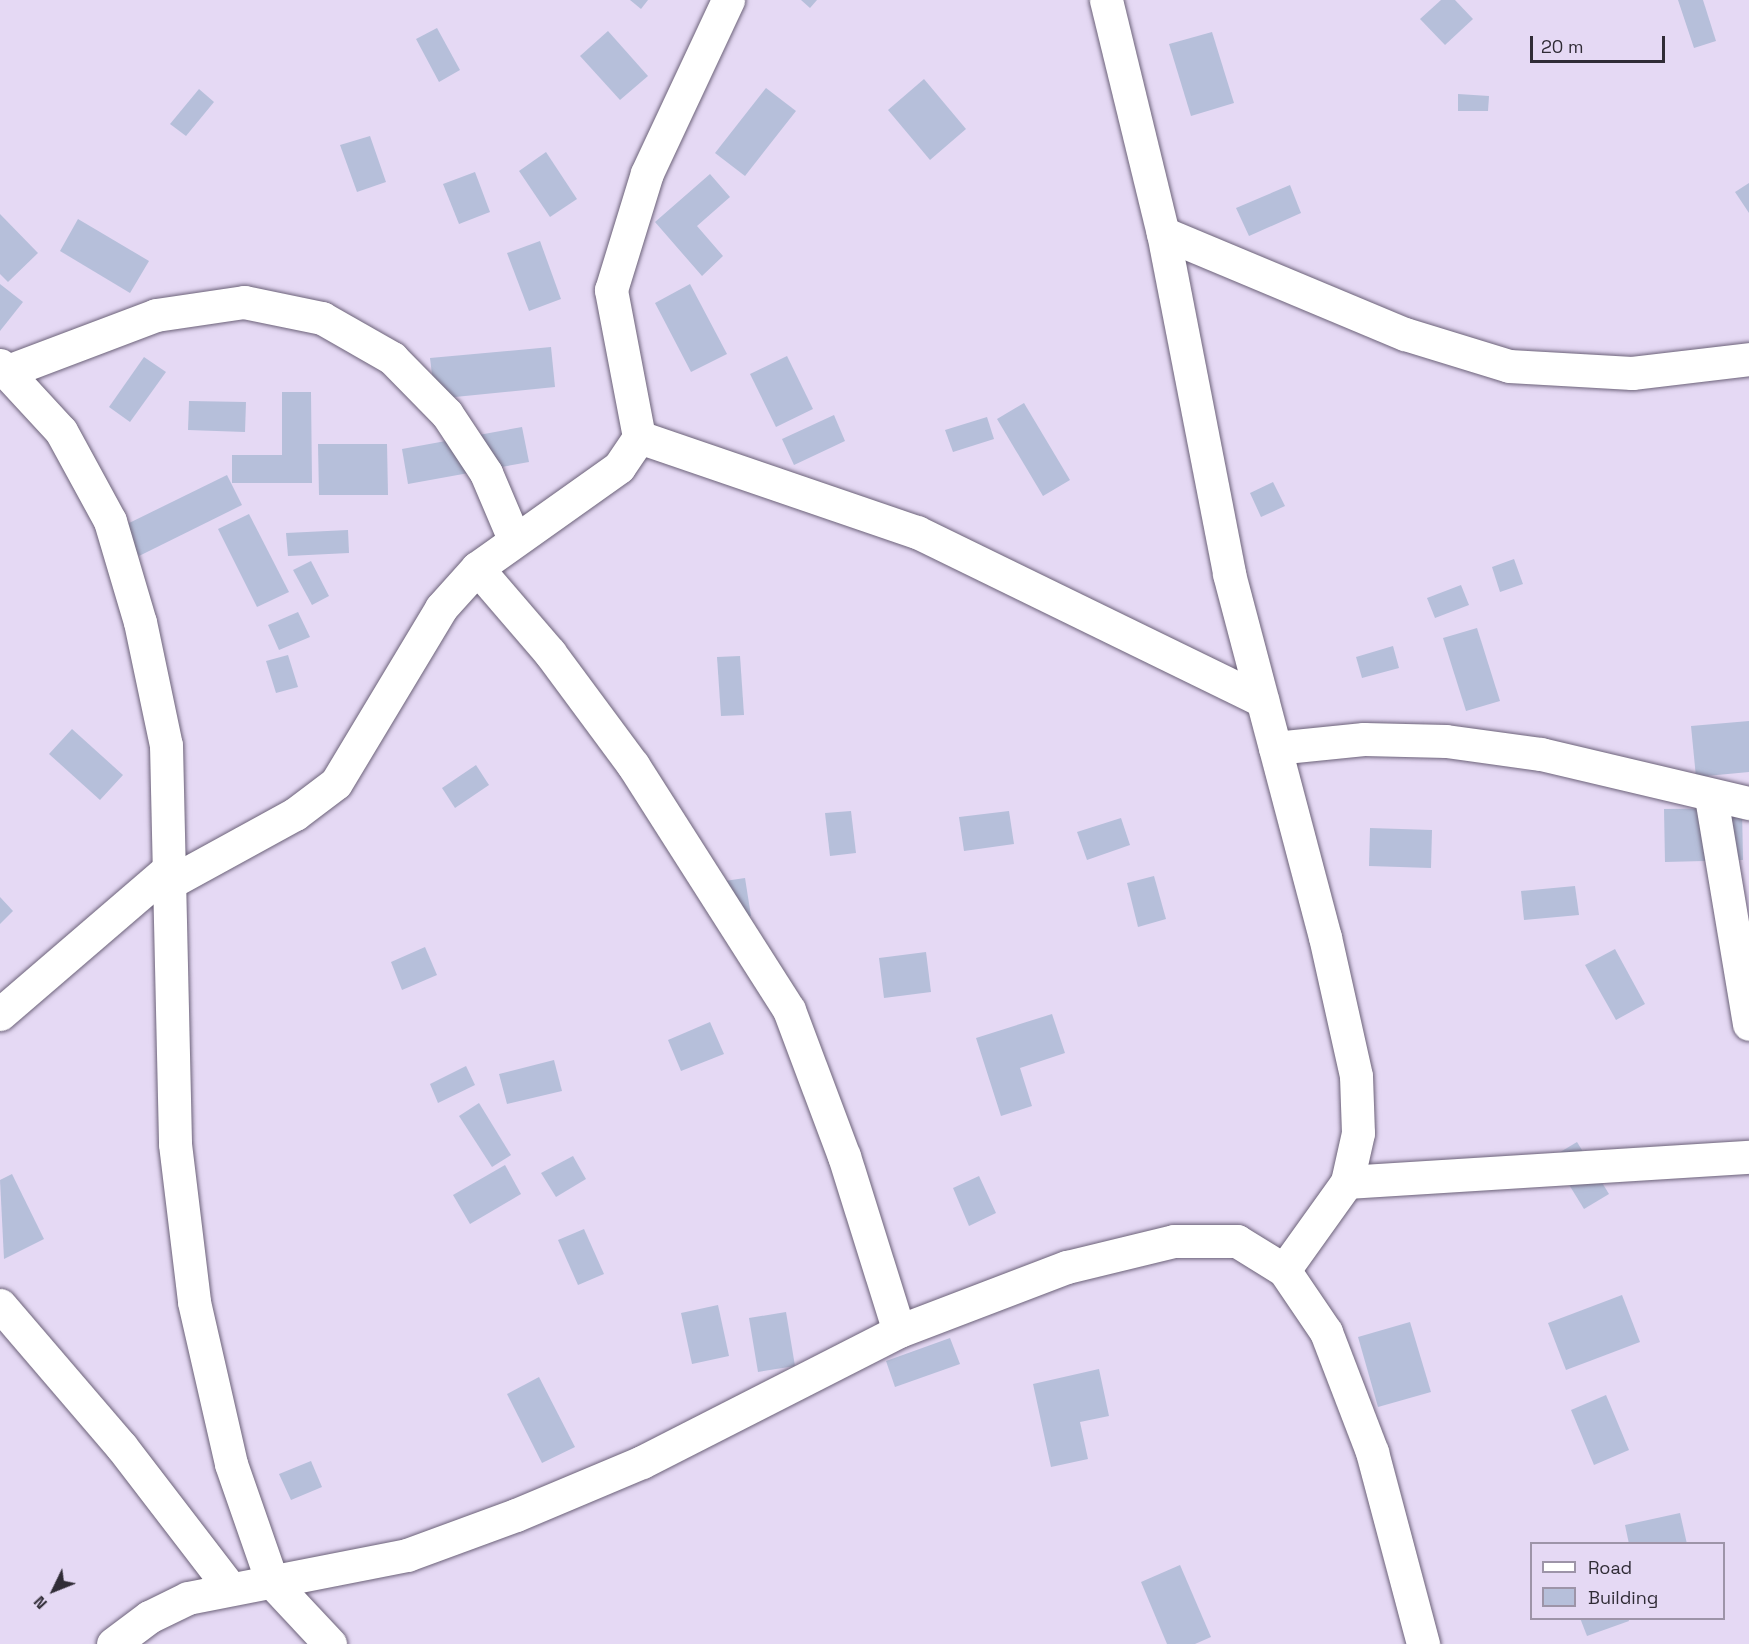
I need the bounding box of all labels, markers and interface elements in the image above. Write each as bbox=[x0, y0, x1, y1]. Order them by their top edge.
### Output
scale bar bbox=[1533, 24, 1668, 62]
text: 20 m bbox=[1541, 35, 1584, 58]
legend bbox=[1530, 1542, 1725, 1620]
text: Road bbox=[1588, 1556, 1632, 1579]
north arrow bbox=[24, 1560, 84, 1620]
text: Building bbox=[1588, 1586, 1658, 1609]
text: N bbox=[29, 1592, 52, 1614]

